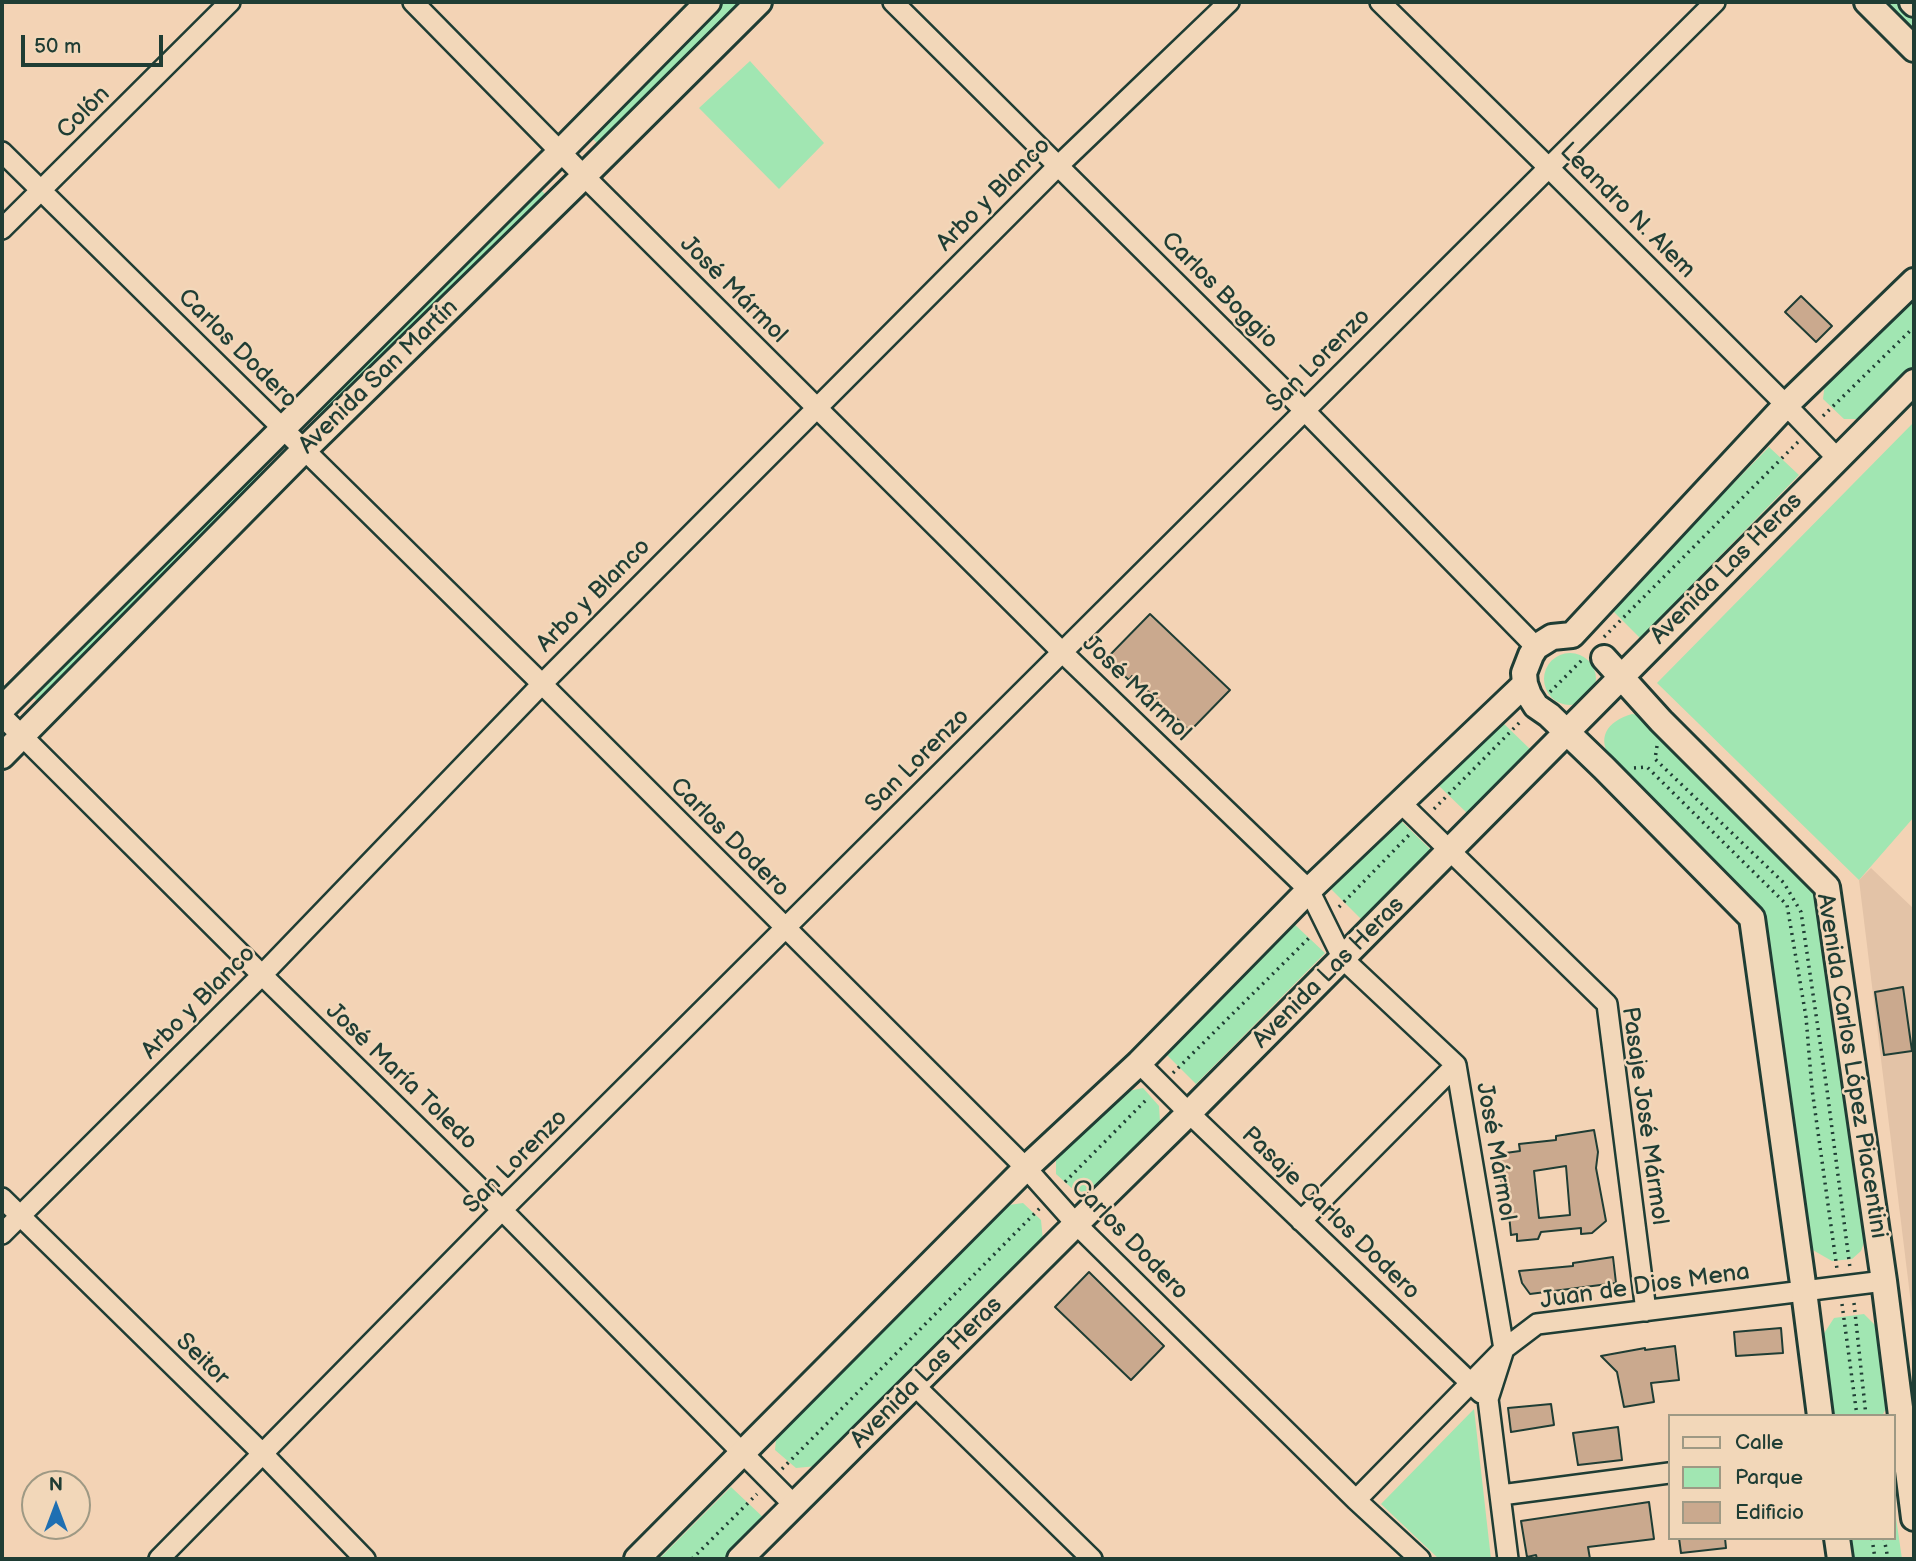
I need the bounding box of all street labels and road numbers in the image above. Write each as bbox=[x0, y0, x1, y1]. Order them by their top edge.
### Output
street label: Colón bbox=[52, 81, 116, 145]
street label: Arbo y Blanco bbox=[931, 132, 1057, 258]
street label: Leandro N. Alem bbox=[1553, 137, 1701, 285]
street label: Carlos Boggio bbox=[1155, 227, 1283, 355]
street label: José Mármol bbox=[673, 230, 793, 350]
street label: Carlos Dodero bbox=[171, 283, 303, 415]
street label: Avenida San Martín bbox=[293, 294, 465, 460]
street label: San Lorenzo bbox=[1261, 303, 1377, 419]
street label: Avenida Las Heras bbox=[1645, 487, 1809, 651]
street label: Arbo y Blanco bbox=[531, 533, 657, 659]
street label: José Mármol bbox=[1076, 630, 1196, 748]
street label: San Lorenzo bbox=[860, 703, 976, 819]
street label: Carlos Dodero bbox=[663, 772, 795, 904]
street label: Avenida Las Heras bbox=[1247, 891, 1411, 1055]
street label: Avenida Carlos López Piacentini bbox=[1809, 891, 1893, 1241]
street label: Arbo y Blanco bbox=[136, 940, 262, 1066]
street label: José María Toledo bbox=[319, 997, 483, 1157]
street label: Pasaje José Mármol bbox=[1614, 1005, 1674, 1227]
street label: José Mármol bbox=[1469, 1080, 1521, 1224]
street label: San Lorenzo bbox=[458, 1104, 574, 1220]
street label: Pasaje Carlos Dodero bbox=[1235, 1121, 1425, 1307]
street label: Carlos Dodero bbox=[1064, 1174, 1194, 1306]
street label: Juan de Dios Mena bbox=[1538, 1258, 1752, 1316]
street label: Avenida Las Heras bbox=[845, 1291, 1009, 1455]
street label: Seitor bbox=[169, 1328, 235, 1392]

